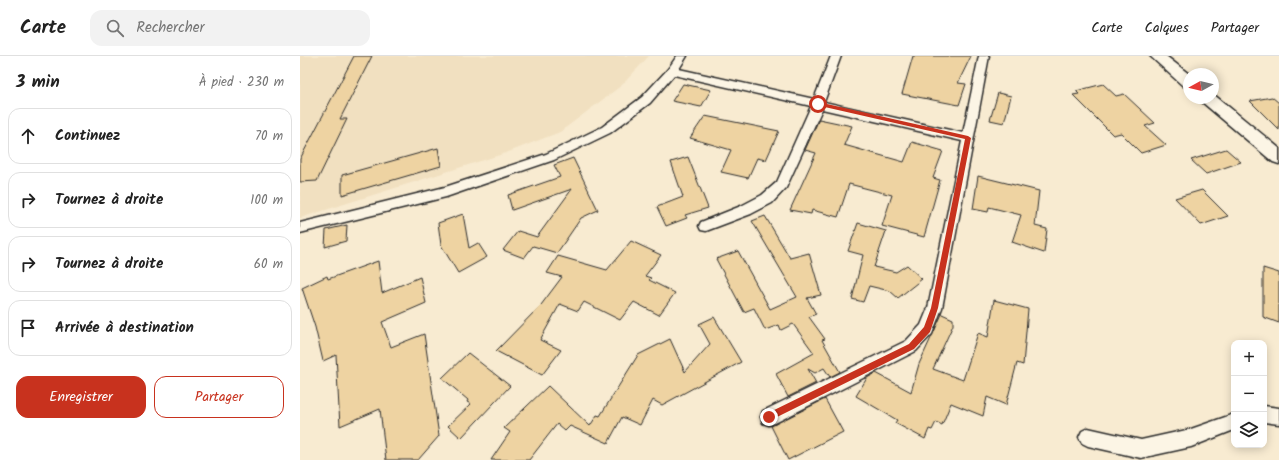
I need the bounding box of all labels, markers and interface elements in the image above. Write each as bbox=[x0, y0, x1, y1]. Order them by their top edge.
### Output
search box bbox=[90, 10, 370, 46]
text: Carte bbox=[20, 13, 66, 43]
text: Rechercher bbox=[136, 16, 205, 40]
icon: search bbox=[104, 17, 126, 39]
text: Carte bbox=[1091, 17, 1123, 39]
text: Calques bbox=[1145, 17, 1189, 39]
text: Partager bbox=[1211, 17, 1259, 39]
north arrow bbox=[1183, 68, 1219, 104]
text: 3 min bbox=[16, 69, 60, 96]
text: À pied · 230 m bbox=[199, 72, 284, 93]
route start bbox=[809, 95, 827, 113]
text: Continuez bbox=[55, 124, 120, 148]
icon: ahead bbox=[17, 125, 39, 147]
text: 70 m bbox=[255, 126, 283, 147]
text: Tournez à droite bbox=[55, 188, 163, 212]
icon: right bbox=[17, 189, 39, 211]
text: 100 m bbox=[250, 190, 283, 211]
text: Tournez à droite bbox=[55, 252, 163, 276]
icon: right bbox=[17, 253, 39, 275]
text: 60 m bbox=[254, 254, 283, 275]
text: Arrivée à destination bbox=[55, 316, 194, 340]
icon: arrive bbox=[17, 317, 39, 339]
map controls bbox=[1231, 340, 1267, 448]
button: + bbox=[1231, 340, 1267, 376]
button: Enregistrer bbox=[16, 376, 146, 418]
button: Partager bbox=[154, 376, 284, 418]
button: − bbox=[1231, 376, 1267, 412]
route end bbox=[760, 408, 778, 426]
button: layers bbox=[1231, 412, 1267, 448]

